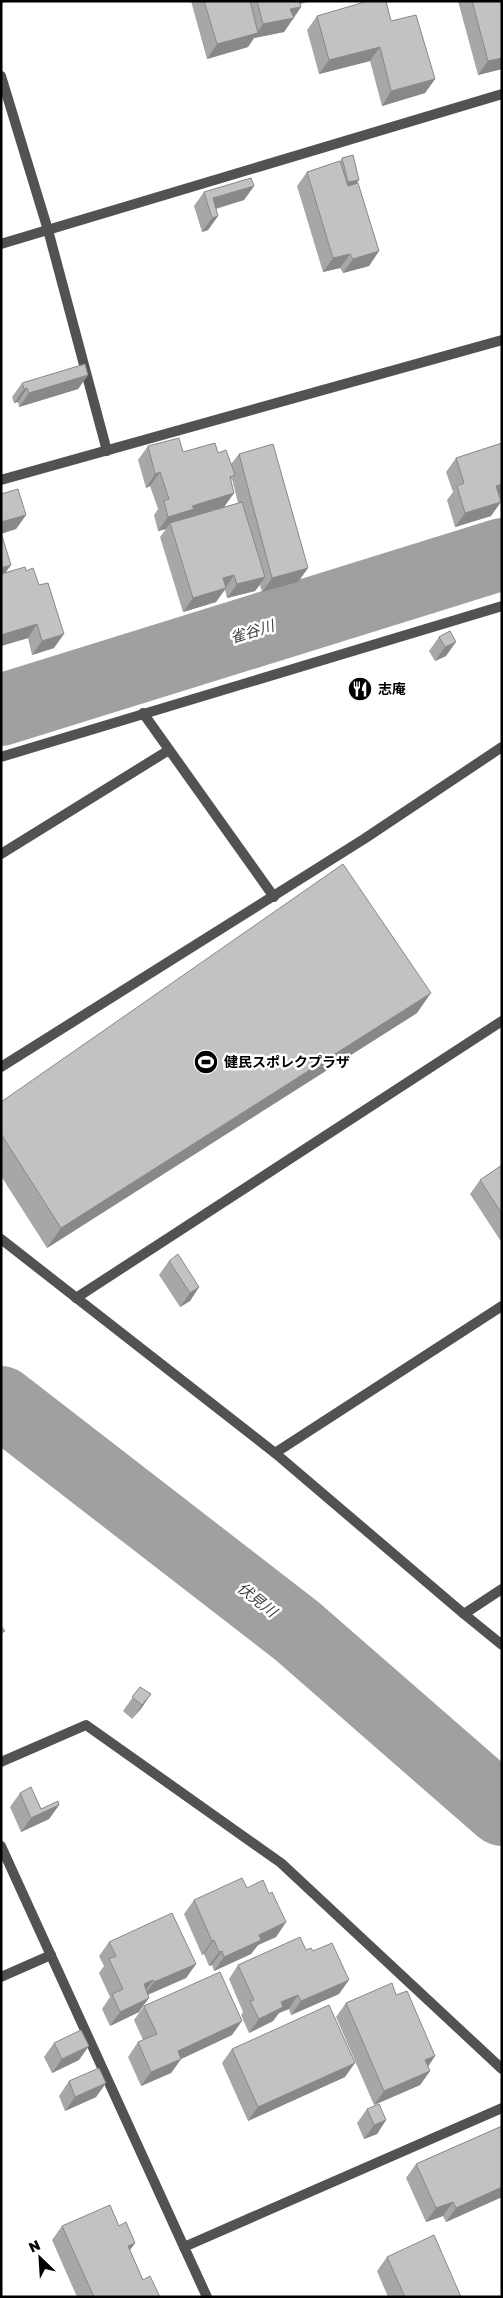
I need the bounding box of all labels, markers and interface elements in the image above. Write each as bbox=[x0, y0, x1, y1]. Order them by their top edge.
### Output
water label: 雀谷川 bbox=[228, 615, 278, 646]
restaurant icon: 志庵 bbox=[347, 676, 373, 702]
place label: 志庵 bbox=[378, 680, 406, 697]
sports icon: 健民スポレクプラザ bbox=[193, 1049, 219, 1075]
place label: 健民スポレクプラザ bbox=[224, 1053, 350, 1070]
water label: 伏見川 bbox=[234, 1578, 282, 1621]
north arrow bbox=[15, 2233, 65, 2283]
text: N bbox=[26, 2236, 43, 2256]

